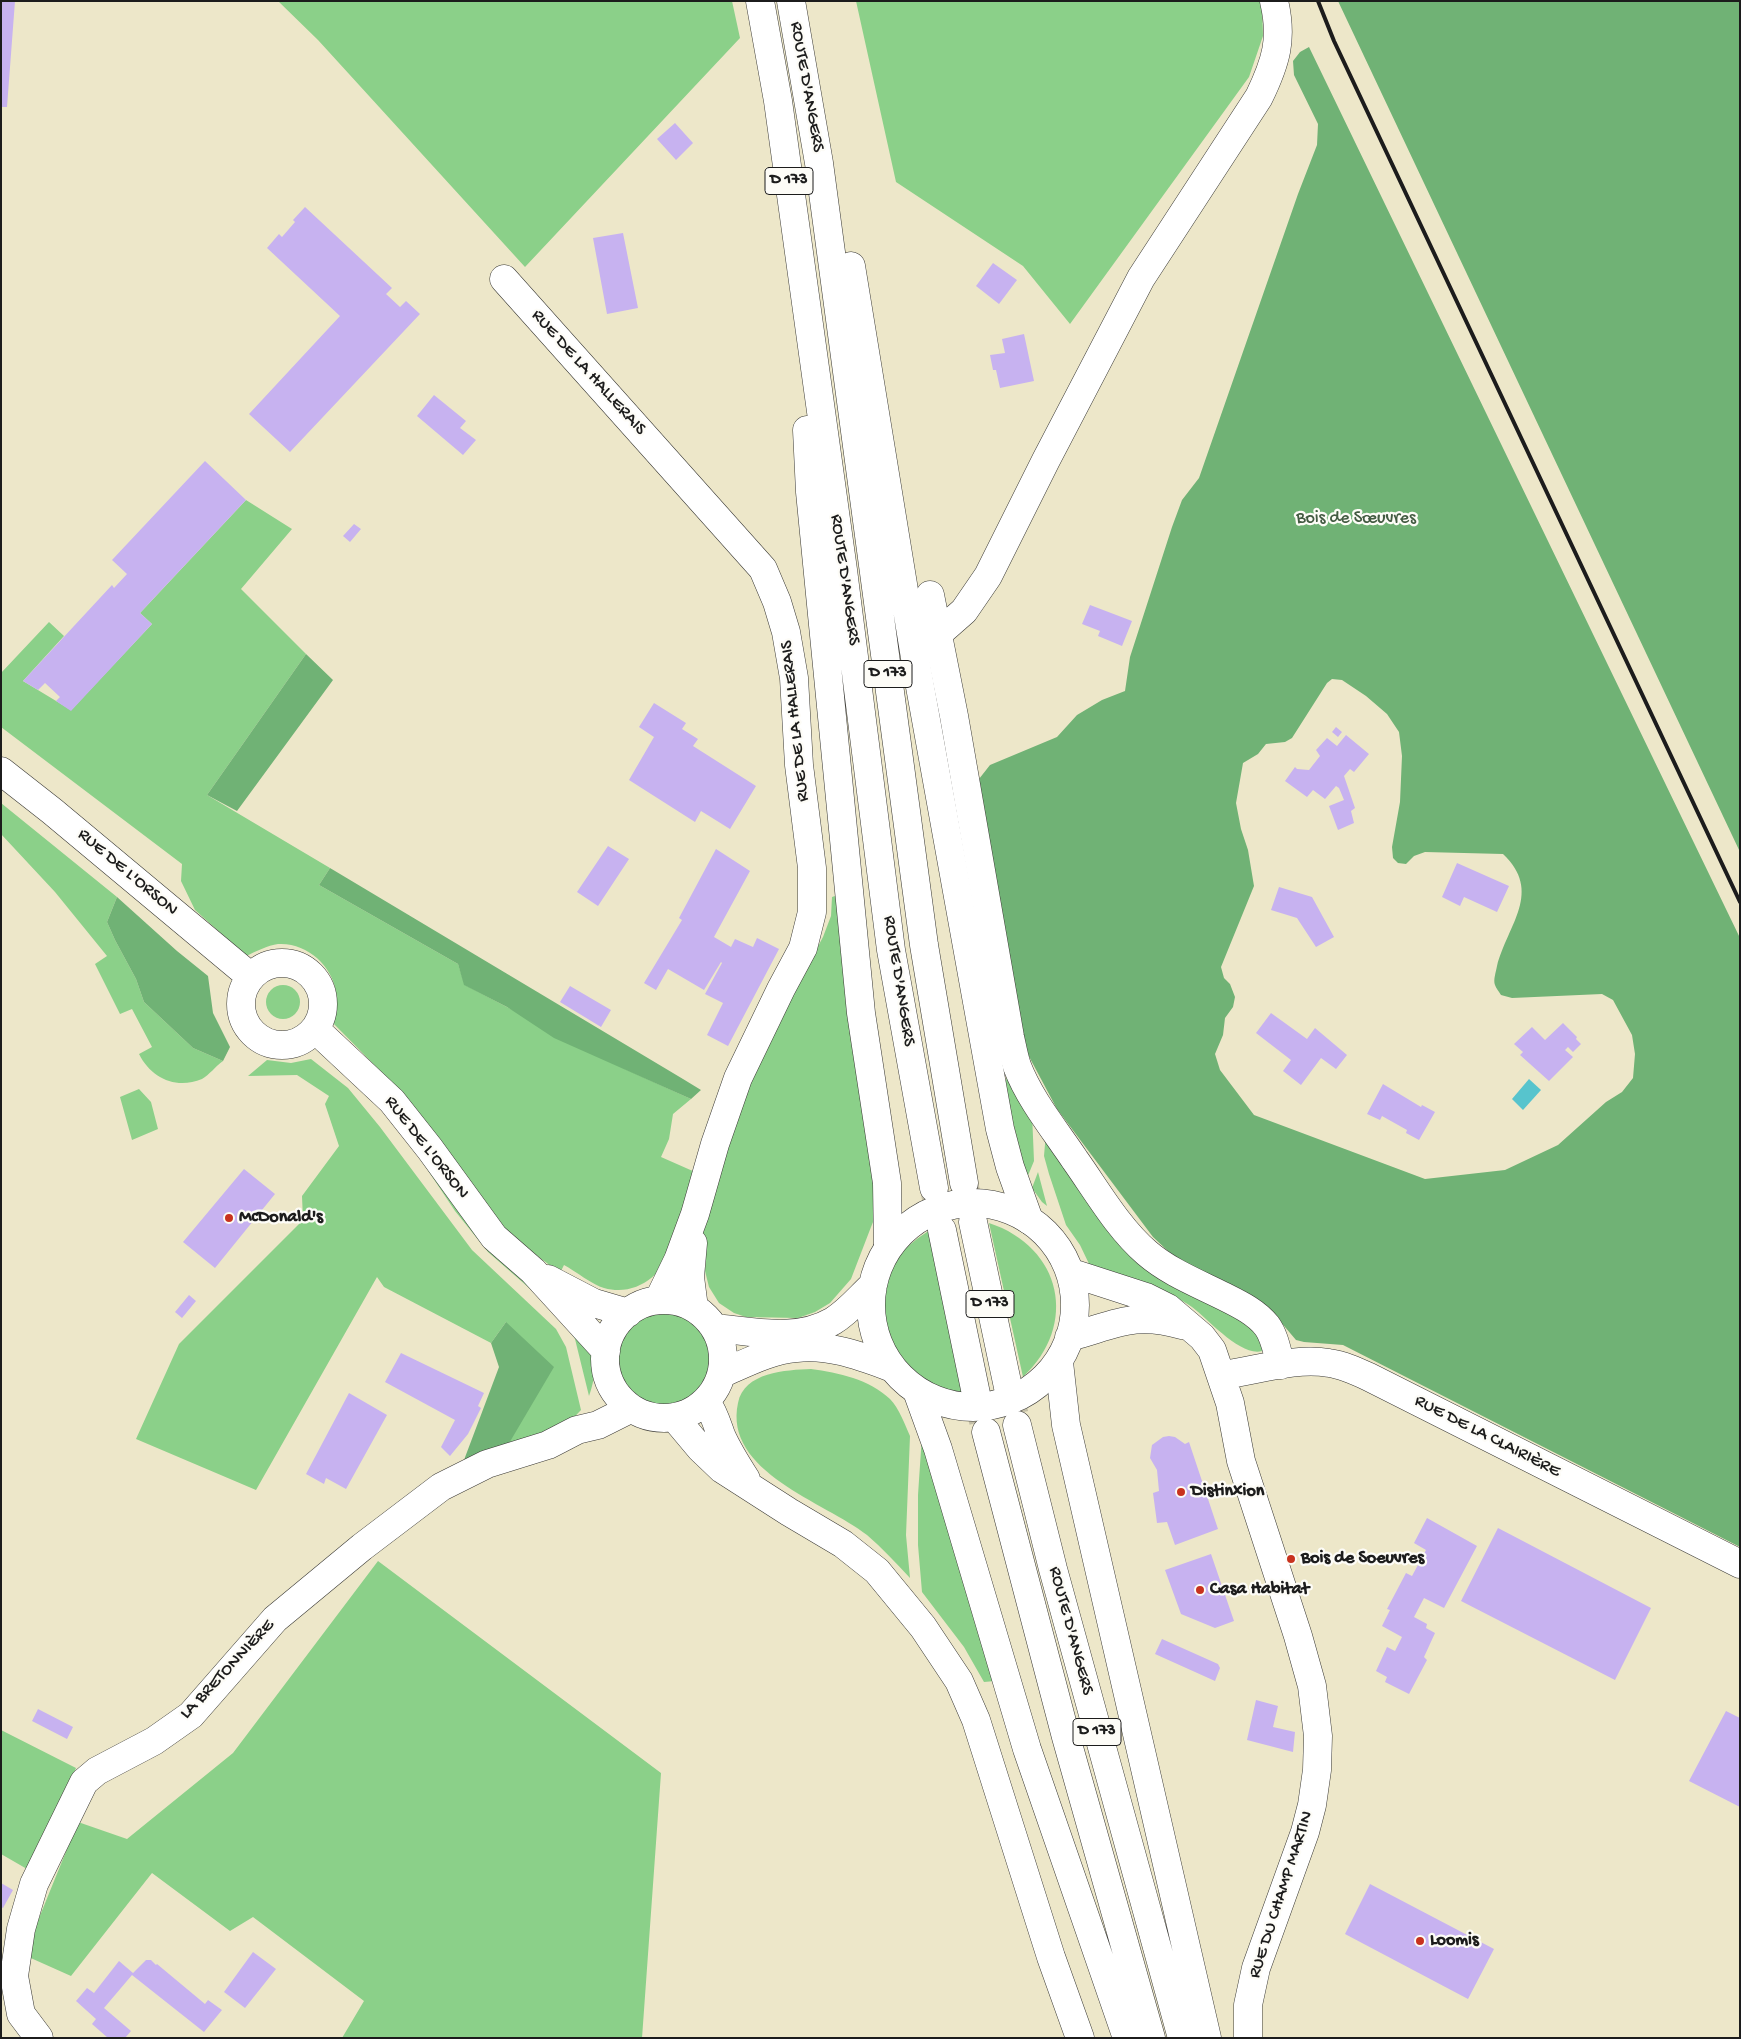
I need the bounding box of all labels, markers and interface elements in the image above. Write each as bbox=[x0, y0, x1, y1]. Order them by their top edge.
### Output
street label: ROUTE D'ANGERS bbox=[784, 20, 828, 154]
road number: D 173 bbox=[765, 168, 813, 195]
street label: RUE DE LA HALLERAIS bbox=[526, 306, 650, 440]
park label: Bois de Sœuvres bbox=[1296, 508, 1416, 530]
street label: ROUTE D'ANGERS bbox=[824, 513, 864, 647]
street label: RUE DE LA HALLERAIS bbox=[777, 639, 815, 803]
road number: D 173 bbox=[864, 661, 912, 688]
street label: RUE DE L'ORSON bbox=[72, 825, 182, 921]
street label: ROUTE D'ANGERS bbox=[877, 914, 919, 1048]
street label: RUE DE L'ORSON bbox=[379, 1092, 473, 1204]
place label: McDonald's bbox=[239, 1207, 323, 1229]
marker: McDonald's bbox=[223, 1212, 235, 1224]
road number: D 173 bbox=[966, 1290, 1014, 1318]
street label: RUE DE LA CLAIRIÈRE bbox=[1410, 1391, 1564, 1483]
place label: Distinxion bbox=[1191, 1481, 1264, 1503]
marker: Distinxion bbox=[1175, 1486, 1187, 1498]
place label: Bois de Soeuvres bbox=[1301, 1548, 1424, 1570]
marker: Bois de Soeuvres bbox=[1285, 1553, 1297, 1565]
street label: ROUTE D'ANGERS bbox=[1042, 1564, 1098, 1698]
place label: Casa Habitat bbox=[1210, 1579, 1309, 1601]
marker: Casa Habitat bbox=[1194, 1584, 1206, 1596]
street label: LA BRETONNIÈRE bbox=[176, 1616, 280, 1724]
road number: D 173 bbox=[1073, 1718, 1121, 1745]
street label: RUE DU CHAMP MARTIN bbox=[1245, 1809, 1319, 1981]
place label: Loomis bbox=[1430, 1930, 1479, 1952]
marker: Loomis bbox=[1414, 1935, 1426, 1947]

